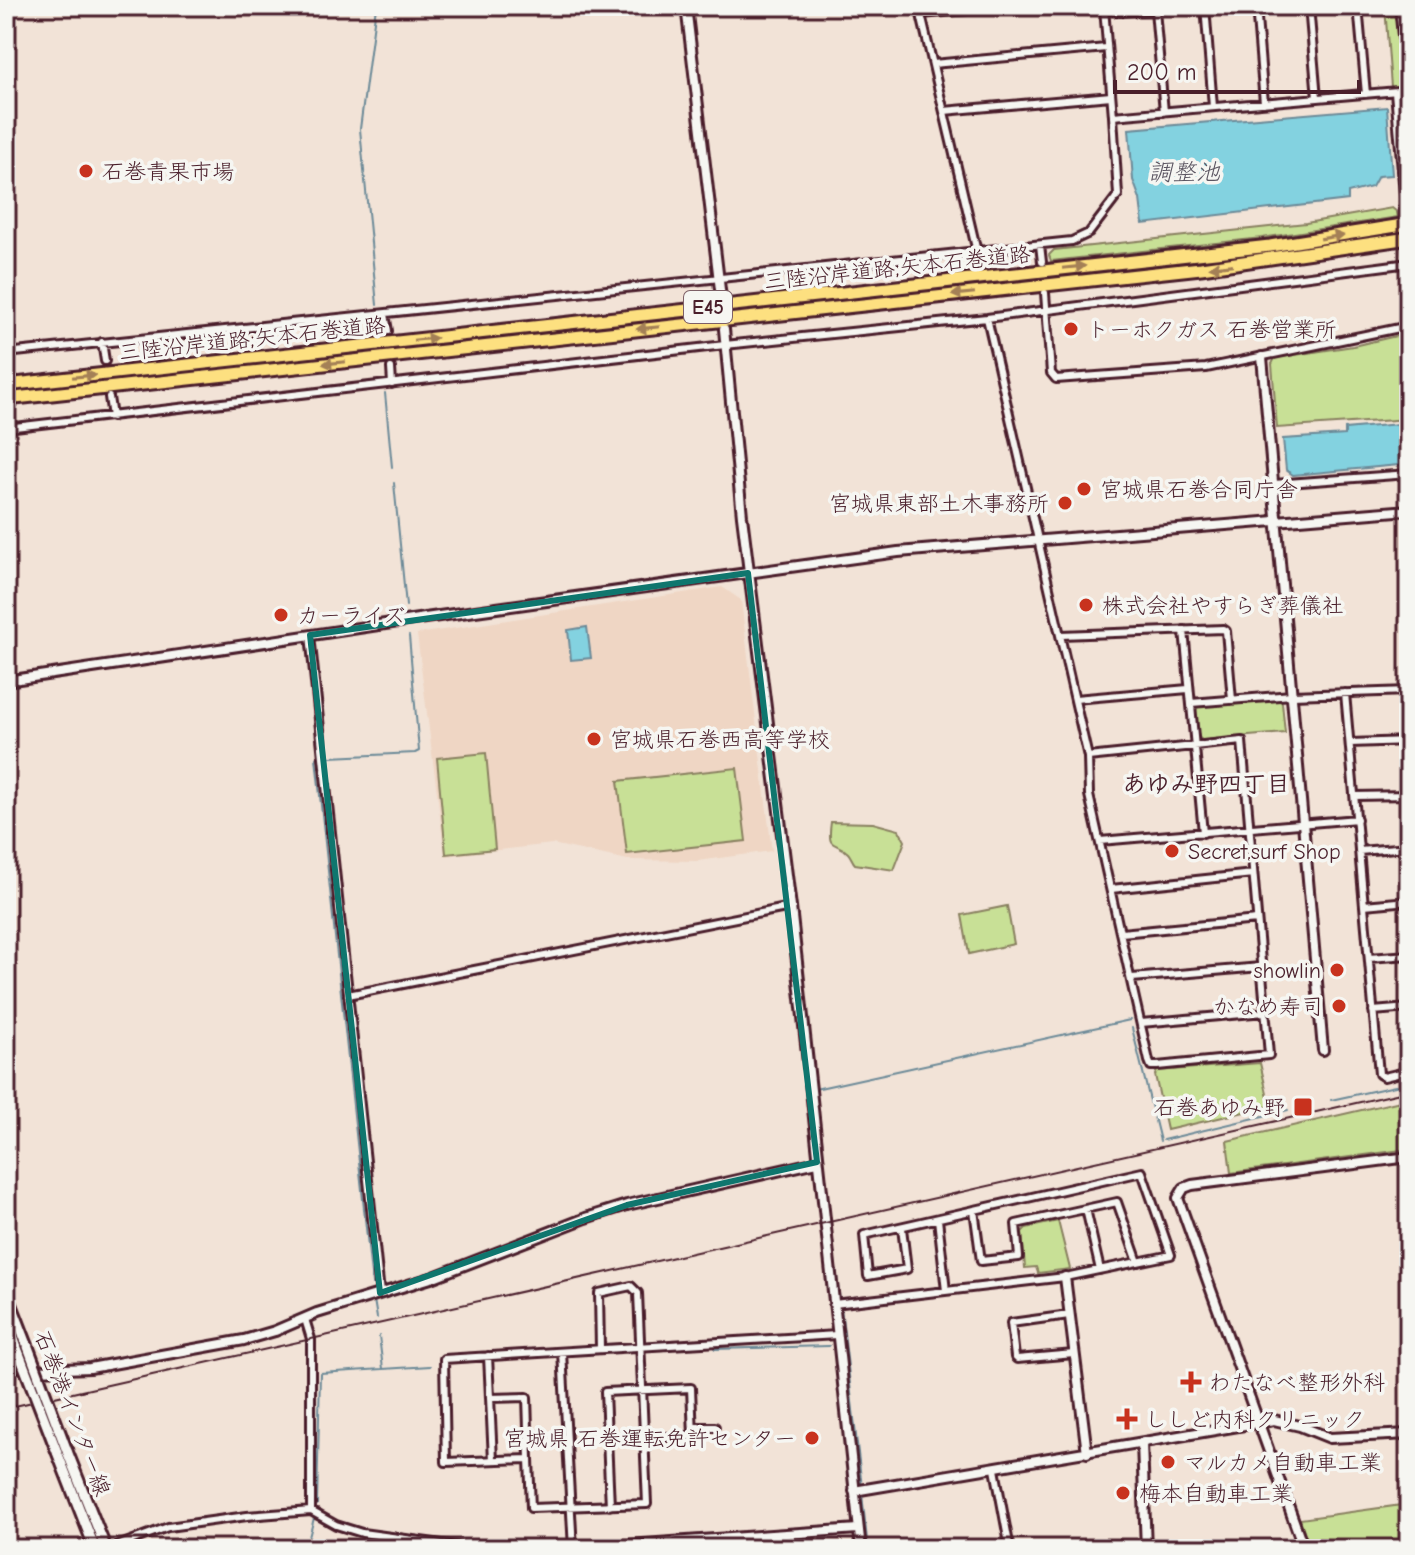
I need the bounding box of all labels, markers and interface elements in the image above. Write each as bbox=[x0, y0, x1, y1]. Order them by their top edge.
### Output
scale bar bbox=[1115, 44, 1359, 94]
text: 200 m bbox=[1127, 58, 1197, 86]
water label: 調整池 bbox=[1148, 158, 1221, 186]
place label: 石巻青果市場 bbox=[102, 159, 234, 185]
marker: 石巻青果市場 bbox=[77, 162, 95, 180]
one-way arrow bbox=[1320, 230, 1345, 243]
street label: 三陸沿岸道路;矢本石巻道路 bbox=[762, 241, 1032, 295]
one-way arrow bbox=[1208, 259, 1233, 272]
one-way arrow bbox=[1061, 261, 1086, 274]
one-way arrow bbox=[950, 287, 975, 300]
road number: E45 bbox=[684, 291, 732, 323]
street label: 三陸沿岸道路;矢本石巻道路 bbox=[117, 312, 387, 366]
place label: トーホクガス 石巻営業所 bbox=[1087, 317, 1337, 343]
marker: トーホクガス 石巻営業所 bbox=[1062, 320, 1080, 338]
one-way arrow bbox=[636, 322, 661, 335]
one-way arrow bbox=[413, 332, 438, 345]
one-way arrow bbox=[321, 356, 346, 369]
one-way arrow bbox=[71, 370, 96, 383]
place label: 宮城県石巻合同庁舎 bbox=[1100, 477, 1298, 503]
marker: 宮城県石巻合同庁舎 bbox=[1075, 480, 1093, 498]
place label: 宮城県東部土木事務所 bbox=[829, 491, 1049, 517]
marker: 宮城県東部土木事務所 bbox=[1056, 494, 1074, 512]
place label: 株式会社やすらぎ葬儀社 bbox=[1102, 593, 1344, 619]
marker: 株式会社やすらぎ葬儀社 bbox=[1077, 596, 1095, 614]
place label: カーライズ bbox=[297, 603, 405, 629]
marker: カーライズ bbox=[272, 606, 290, 624]
place label: 宮城県石巻西高等学校 bbox=[610, 727, 830, 753]
marker: 宮城県石巻西高等学校 bbox=[585, 730, 603, 748]
district label: あゆみ野四丁目 bbox=[1122, 770, 1290, 798]
place label: Secret.surf Shop bbox=[1188, 839, 1341, 865]
marker: Secret.surf Shop bbox=[1163, 842, 1181, 860]
place label: showlin bbox=[1253, 958, 1321, 984]
marker: showlin bbox=[1328, 961, 1346, 979]
place label: かなめ寿司 bbox=[1213, 994, 1323, 1020]
marker: かなめ寿司 bbox=[1330, 997, 1348, 1015]
place label: 石巻あゆみ野 bbox=[1154, 1095, 1285, 1121]
marker: 石巻あゆみ野 bbox=[1292, 1096, 1314, 1118]
street label: 石巻港インター線 bbox=[29, 1327, 116, 1500]
place label: わたなべ整形外科 bbox=[1209, 1370, 1385, 1396]
marker: わたなべ整形外科 bbox=[1180, 1371, 1202, 1393]
place label: ししど内科クリニック bbox=[1145, 1407, 1365, 1433]
marker: ししど内科クリニック bbox=[1116, 1408, 1138, 1430]
place label: 宮城県 石巻運転免許センター bbox=[504, 1426, 796, 1452]
marker: 宮城県 石巻運転免許センター bbox=[803, 1429, 821, 1447]
place label: マルカメ自動車工業 bbox=[1184, 1450, 1382, 1476]
marker: マルカメ自動車工業 bbox=[1159, 1453, 1177, 1471]
place label: 梅本自動車工業 bbox=[1139, 1481, 1293, 1507]
marker: 梅本自動車工業 bbox=[1114, 1484, 1132, 1502]

